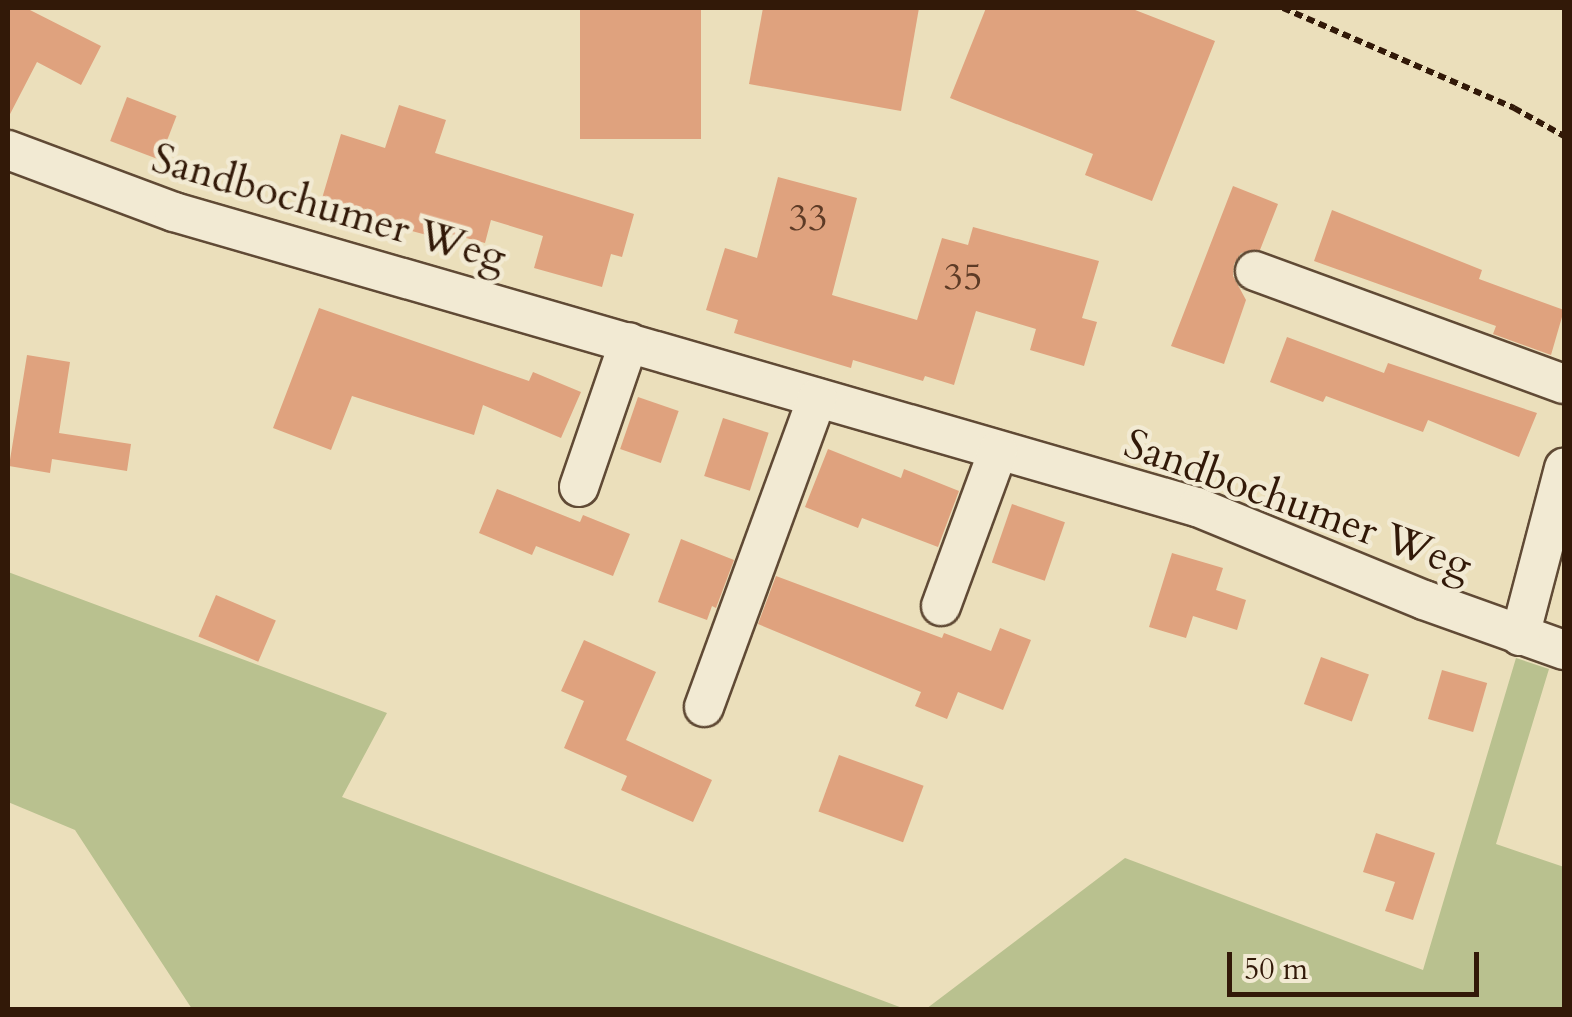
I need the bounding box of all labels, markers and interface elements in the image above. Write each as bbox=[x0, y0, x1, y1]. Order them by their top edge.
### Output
street label: Sandbochumer Weg bbox=[146, 133, 512, 283]
house number: 33 bbox=[789, 196, 827, 242]
house number: 35 bbox=[944, 255, 982, 301]
street label: Sandbochumer Weg bbox=[1117, 419, 1479, 591]
scale bar bbox=[1232, 932, 1484, 994]
text: 50 m bbox=[1244, 949, 1308, 990]

